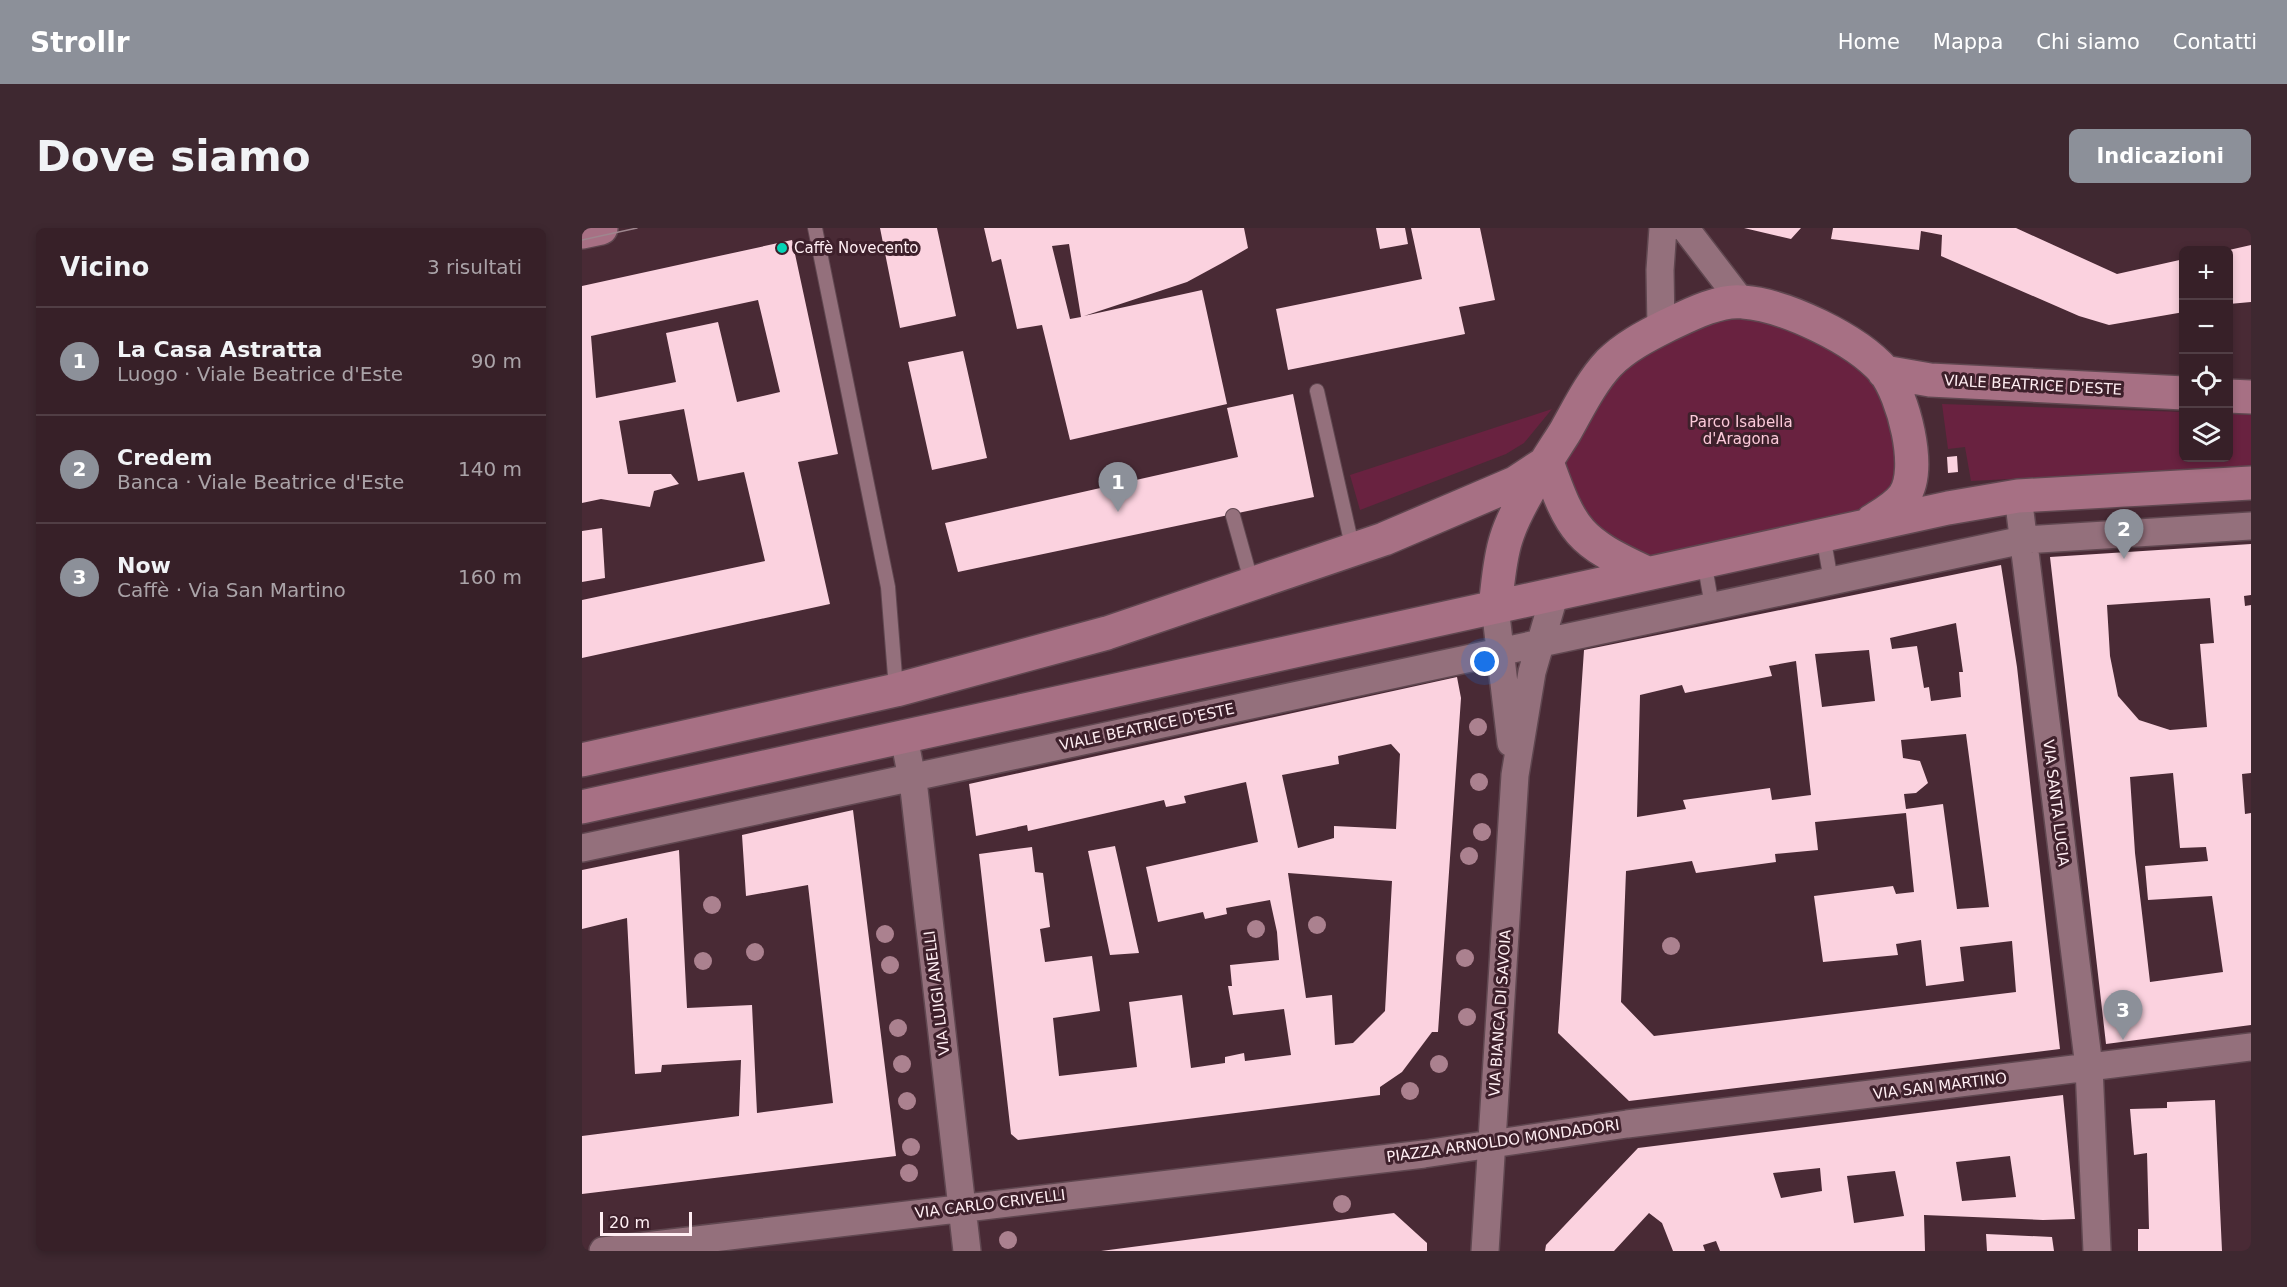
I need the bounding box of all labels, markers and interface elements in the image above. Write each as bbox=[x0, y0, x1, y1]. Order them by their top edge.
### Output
text: Strollr bbox=[30, 26, 130, 59]
text: Home bbox=[1838, 30, 1900, 54]
text: Mappa bbox=[1933, 30, 2003, 54]
text: Chi siamo bbox=[2036, 30, 2140, 54]
text: Contatti bbox=[2173, 30, 2257, 54]
button: Indicazioni bbox=[2069, 129, 2251, 183]
text: Dove siamo bbox=[36, 132, 311, 181]
place label: Caffè Novecento bbox=[794, 239, 919, 257]
marker: Caffè Novecento bbox=[775, 241, 789, 255]
map controls bbox=[2179, 246, 2233, 462]
button: + bbox=[2179, 246, 2233, 300]
text: Vicino bbox=[60, 252, 149, 282]
text: 3 risultati bbox=[427, 255, 522, 279]
button: − bbox=[2179, 300, 2233, 354]
text: La Casa Astratta bbox=[117, 337, 322, 362]
text: 1 bbox=[73, 349, 86, 373]
text: 90 m bbox=[471, 349, 522, 373]
button: locate bbox=[2179, 354, 2233, 408]
text: Luogo · Viale Beatrice d'Este bbox=[117, 362, 403, 386]
street label: VIALE BEATRICE D'ESTE bbox=[1943, 371, 2123, 399]
button: layers bbox=[2179, 408, 2233, 462]
park label: Parco Isabella d'Aragona bbox=[1689, 413, 1793, 448]
text: Credem bbox=[117, 445, 213, 470]
text: 2 bbox=[73, 457, 86, 481]
text: 140 m bbox=[458, 457, 522, 481]
pin: 1 bbox=[1098, 462, 1138, 512]
text: Banca · Viale Beatrice d'Este bbox=[117, 470, 404, 494]
pin: 2 bbox=[2104, 510, 2144, 559]
text: Now bbox=[117, 553, 171, 578]
text: 3 bbox=[73, 565, 86, 589]
text: 160 m bbox=[458, 565, 522, 589]
text: Caffè · Via San Martino bbox=[117, 578, 346, 602]
your location bbox=[1470, 647, 1499, 676]
street label: VIALE BEATRICE D'ESTE bbox=[1058, 700, 1236, 754]
street label: VIA SANTA LUCIA bbox=[2039, 738, 2073, 868]
street label: VIA BIANCA DI SAVOIA bbox=[1485, 928, 1515, 1097]
street label: VIA LUIGI ANELLI bbox=[920, 930, 954, 1056]
pin: 3 bbox=[2104, 990, 2142, 1040]
street label: VIA SAN MARTINO bbox=[1872, 1069, 2008, 1103]
street label: PIAZZA ARNOLDO MONDADORI bbox=[1385, 1116, 1621, 1166]
street label: VIA CARLO CRIVELLI bbox=[914, 1186, 1066, 1222]
scale bar bbox=[600, 1209, 692, 1236]
text: 20 m bbox=[609, 1213, 650, 1232]

